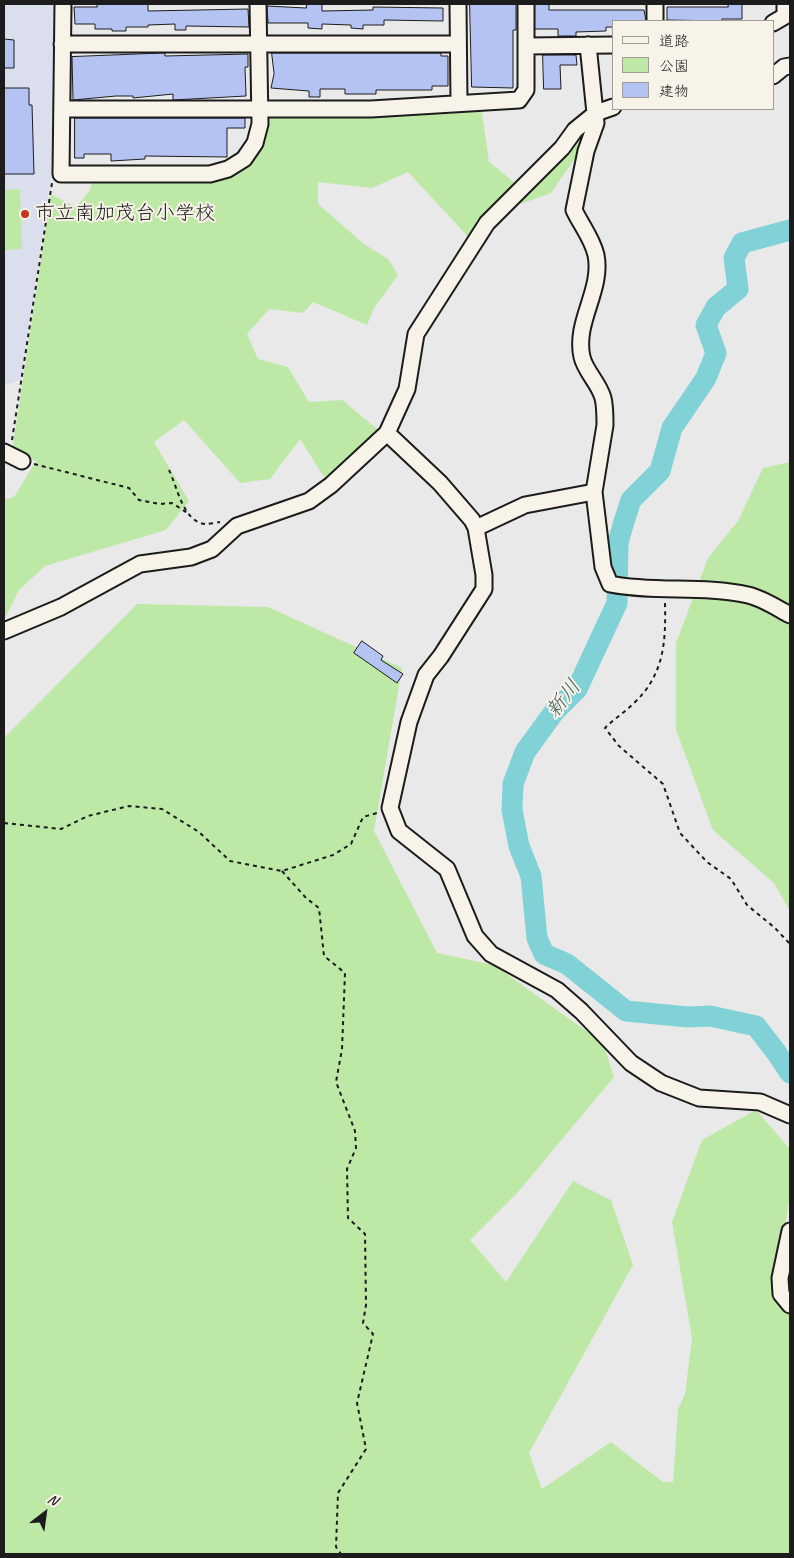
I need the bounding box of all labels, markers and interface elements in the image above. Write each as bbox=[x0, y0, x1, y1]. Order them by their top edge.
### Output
legend bbox=[612, 20, 774, 110]
text: 道路 bbox=[659, 32, 689, 51]
text: 公園 bbox=[659, 57, 689, 76]
text: 建物 bbox=[659, 82, 689, 101]
place label: 市立南加茂台小学校 bbox=[35, 202, 215, 226]
marker: 市立南加茂台小学校 bbox=[19, 208, 31, 220]
water label: 新川 bbox=[541, 675, 587, 723]
north arrow bbox=[20, 1488, 70, 1538]
text: N bbox=[45, 1490, 61, 1509]

